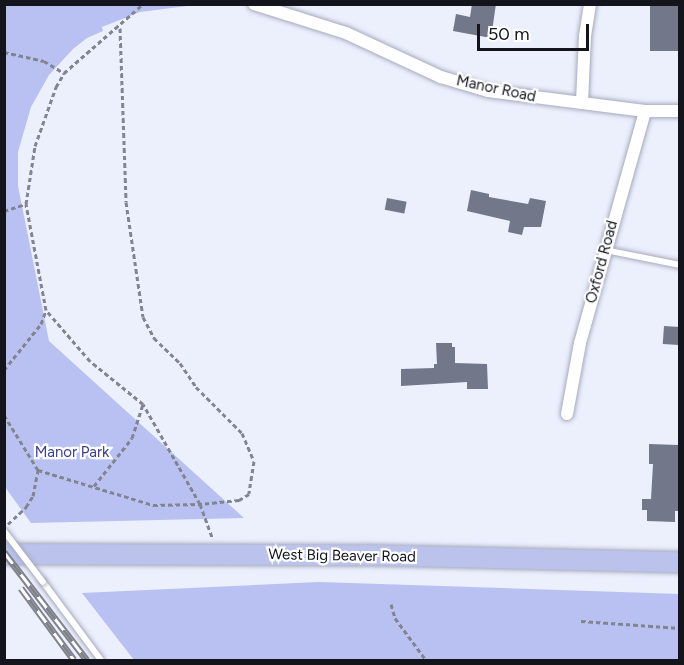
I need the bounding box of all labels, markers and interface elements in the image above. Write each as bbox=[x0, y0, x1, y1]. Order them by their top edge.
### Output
scale bar bbox=[480, 12, 592, 50]
text: 50 m bbox=[488, 23, 530, 45]
street label: Manor Road bbox=[455, 72, 537, 106]
street label: Oxford Road bbox=[582, 219, 622, 305]
park label: Manor Park bbox=[35, 444, 109, 462]
street label: West Big Beaver Road bbox=[268, 546, 416, 566]

